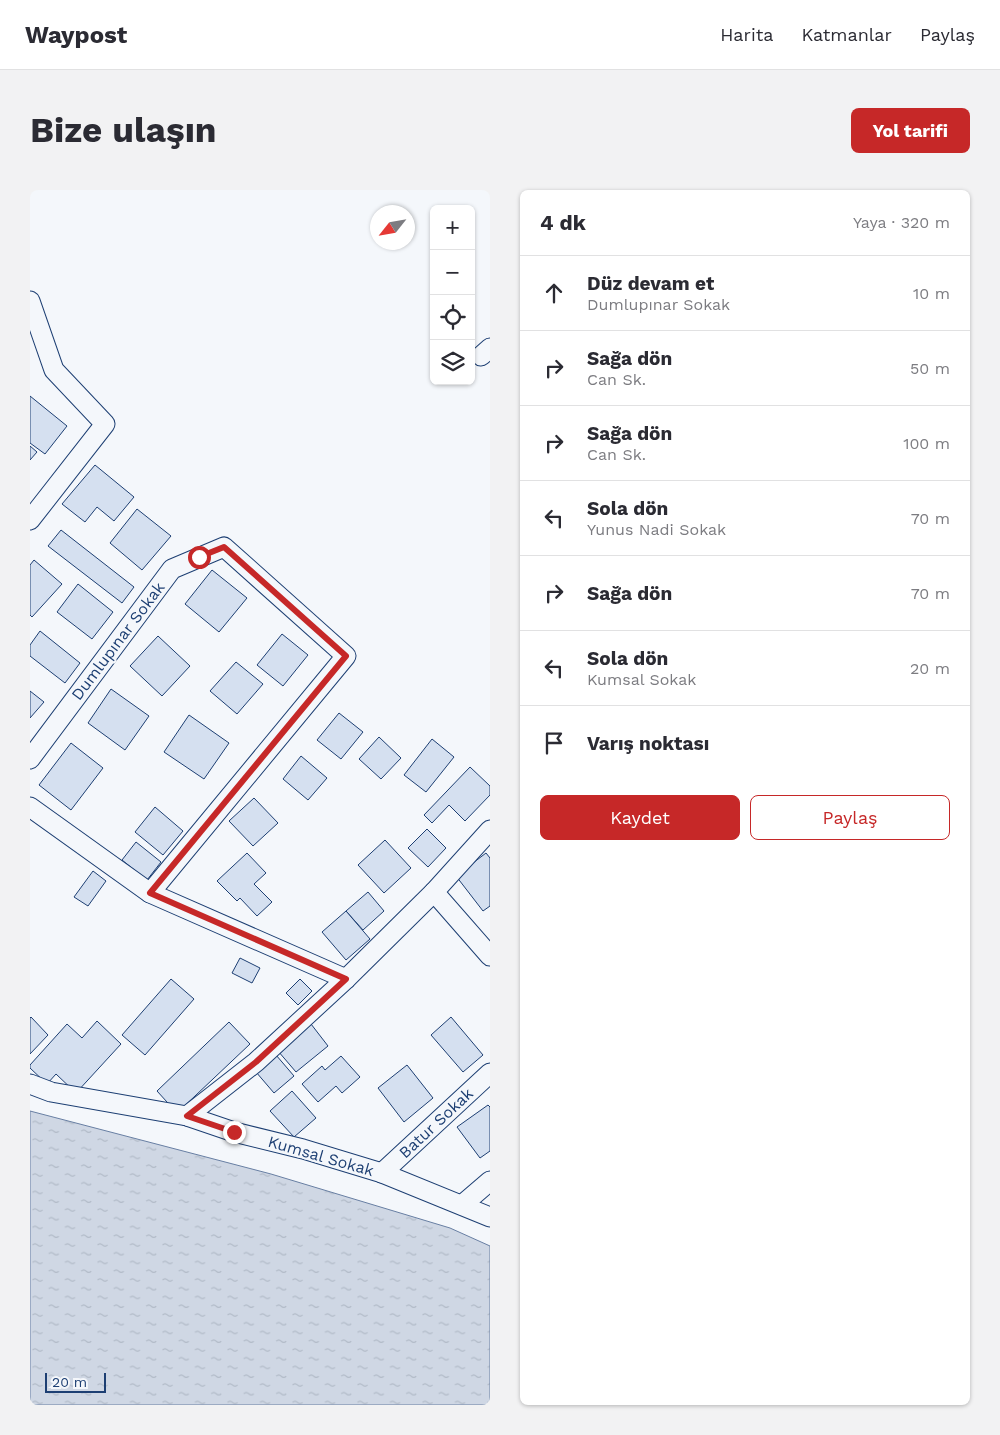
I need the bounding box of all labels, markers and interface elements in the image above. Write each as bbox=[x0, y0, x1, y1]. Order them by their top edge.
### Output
text: Waypost bbox=[25, 21, 127, 49]
text: Harita bbox=[720, 24, 773, 45]
text: Katmanlar bbox=[801, 24, 892, 45]
text: Paylaş bbox=[920, 24, 975, 45]
button: Yol tarifi bbox=[851, 108, 970, 153]
text: Bize ulaşın bbox=[30, 109, 217, 151]
north arrow bbox=[370, 205, 415, 250]
map controls bbox=[430, 205, 475, 385]
button: + bbox=[430, 205, 475, 250]
text: 4 dk bbox=[540, 210, 586, 235]
text: Yaya · 320 m bbox=[853, 213, 950, 232]
button: − bbox=[430, 250, 475, 295]
text: Düz devam et bbox=[587, 272, 714, 295]
icon: ahead bbox=[540, 279, 568, 307]
text: 10 m bbox=[913, 284, 950, 303]
button: locate bbox=[430, 295, 475, 340]
text: Dumlupınar Sokak bbox=[587, 295, 730, 314]
button: layers bbox=[430, 340, 475, 385]
text: Sağa dön bbox=[587, 347, 672, 370]
icon: right bbox=[540, 354, 568, 382]
text: 50 m bbox=[910, 359, 950, 378]
text: Can Sk. bbox=[587, 370, 646, 389]
text: Sağa dön bbox=[587, 422, 672, 445]
icon: right bbox=[540, 429, 568, 457]
text: 100 m bbox=[903, 434, 950, 453]
text: Can Sk. bbox=[587, 445, 646, 464]
text: Sola dön bbox=[587, 497, 668, 520]
icon: left bbox=[540, 504, 568, 532]
text: 70 m bbox=[911, 509, 950, 528]
text: Yunus Nadi Sokak bbox=[587, 520, 726, 539]
route start bbox=[188, 546, 211, 569]
street label: Dumlupınar Sokak bbox=[67, 578, 169, 704]
icon: right bbox=[540, 579, 568, 607]
text: Sağa dön bbox=[587, 582, 672, 605]
text: 70 m bbox=[911, 584, 950, 603]
text: Sola dön bbox=[587, 647, 668, 670]
icon: left bbox=[540, 654, 568, 682]
text: 20 m bbox=[910, 659, 950, 678]
text: Kumsal Sokak bbox=[587, 670, 696, 689]
icon: arrive bbox=[540, 729, 568, 757]
text: Varış noktası bbox=[587, 732, 709, 755]
button: Kaydet bbox=[540, 795, 740, 840]
button: Paylaş bbox=[750, 795, 950, 840]
street label: Batur Sokak bbox=[395, 1084, 477, 1162]
route end bbox=[223, 1121, 246, 1144]
street label: Kumsal Sokak bbox=[266, 1132, 376, 1180]
scale bar bbox=[45, 1370, 106, 1393]
text: 20 m bbox=[52, 1374, 87, 1390]

